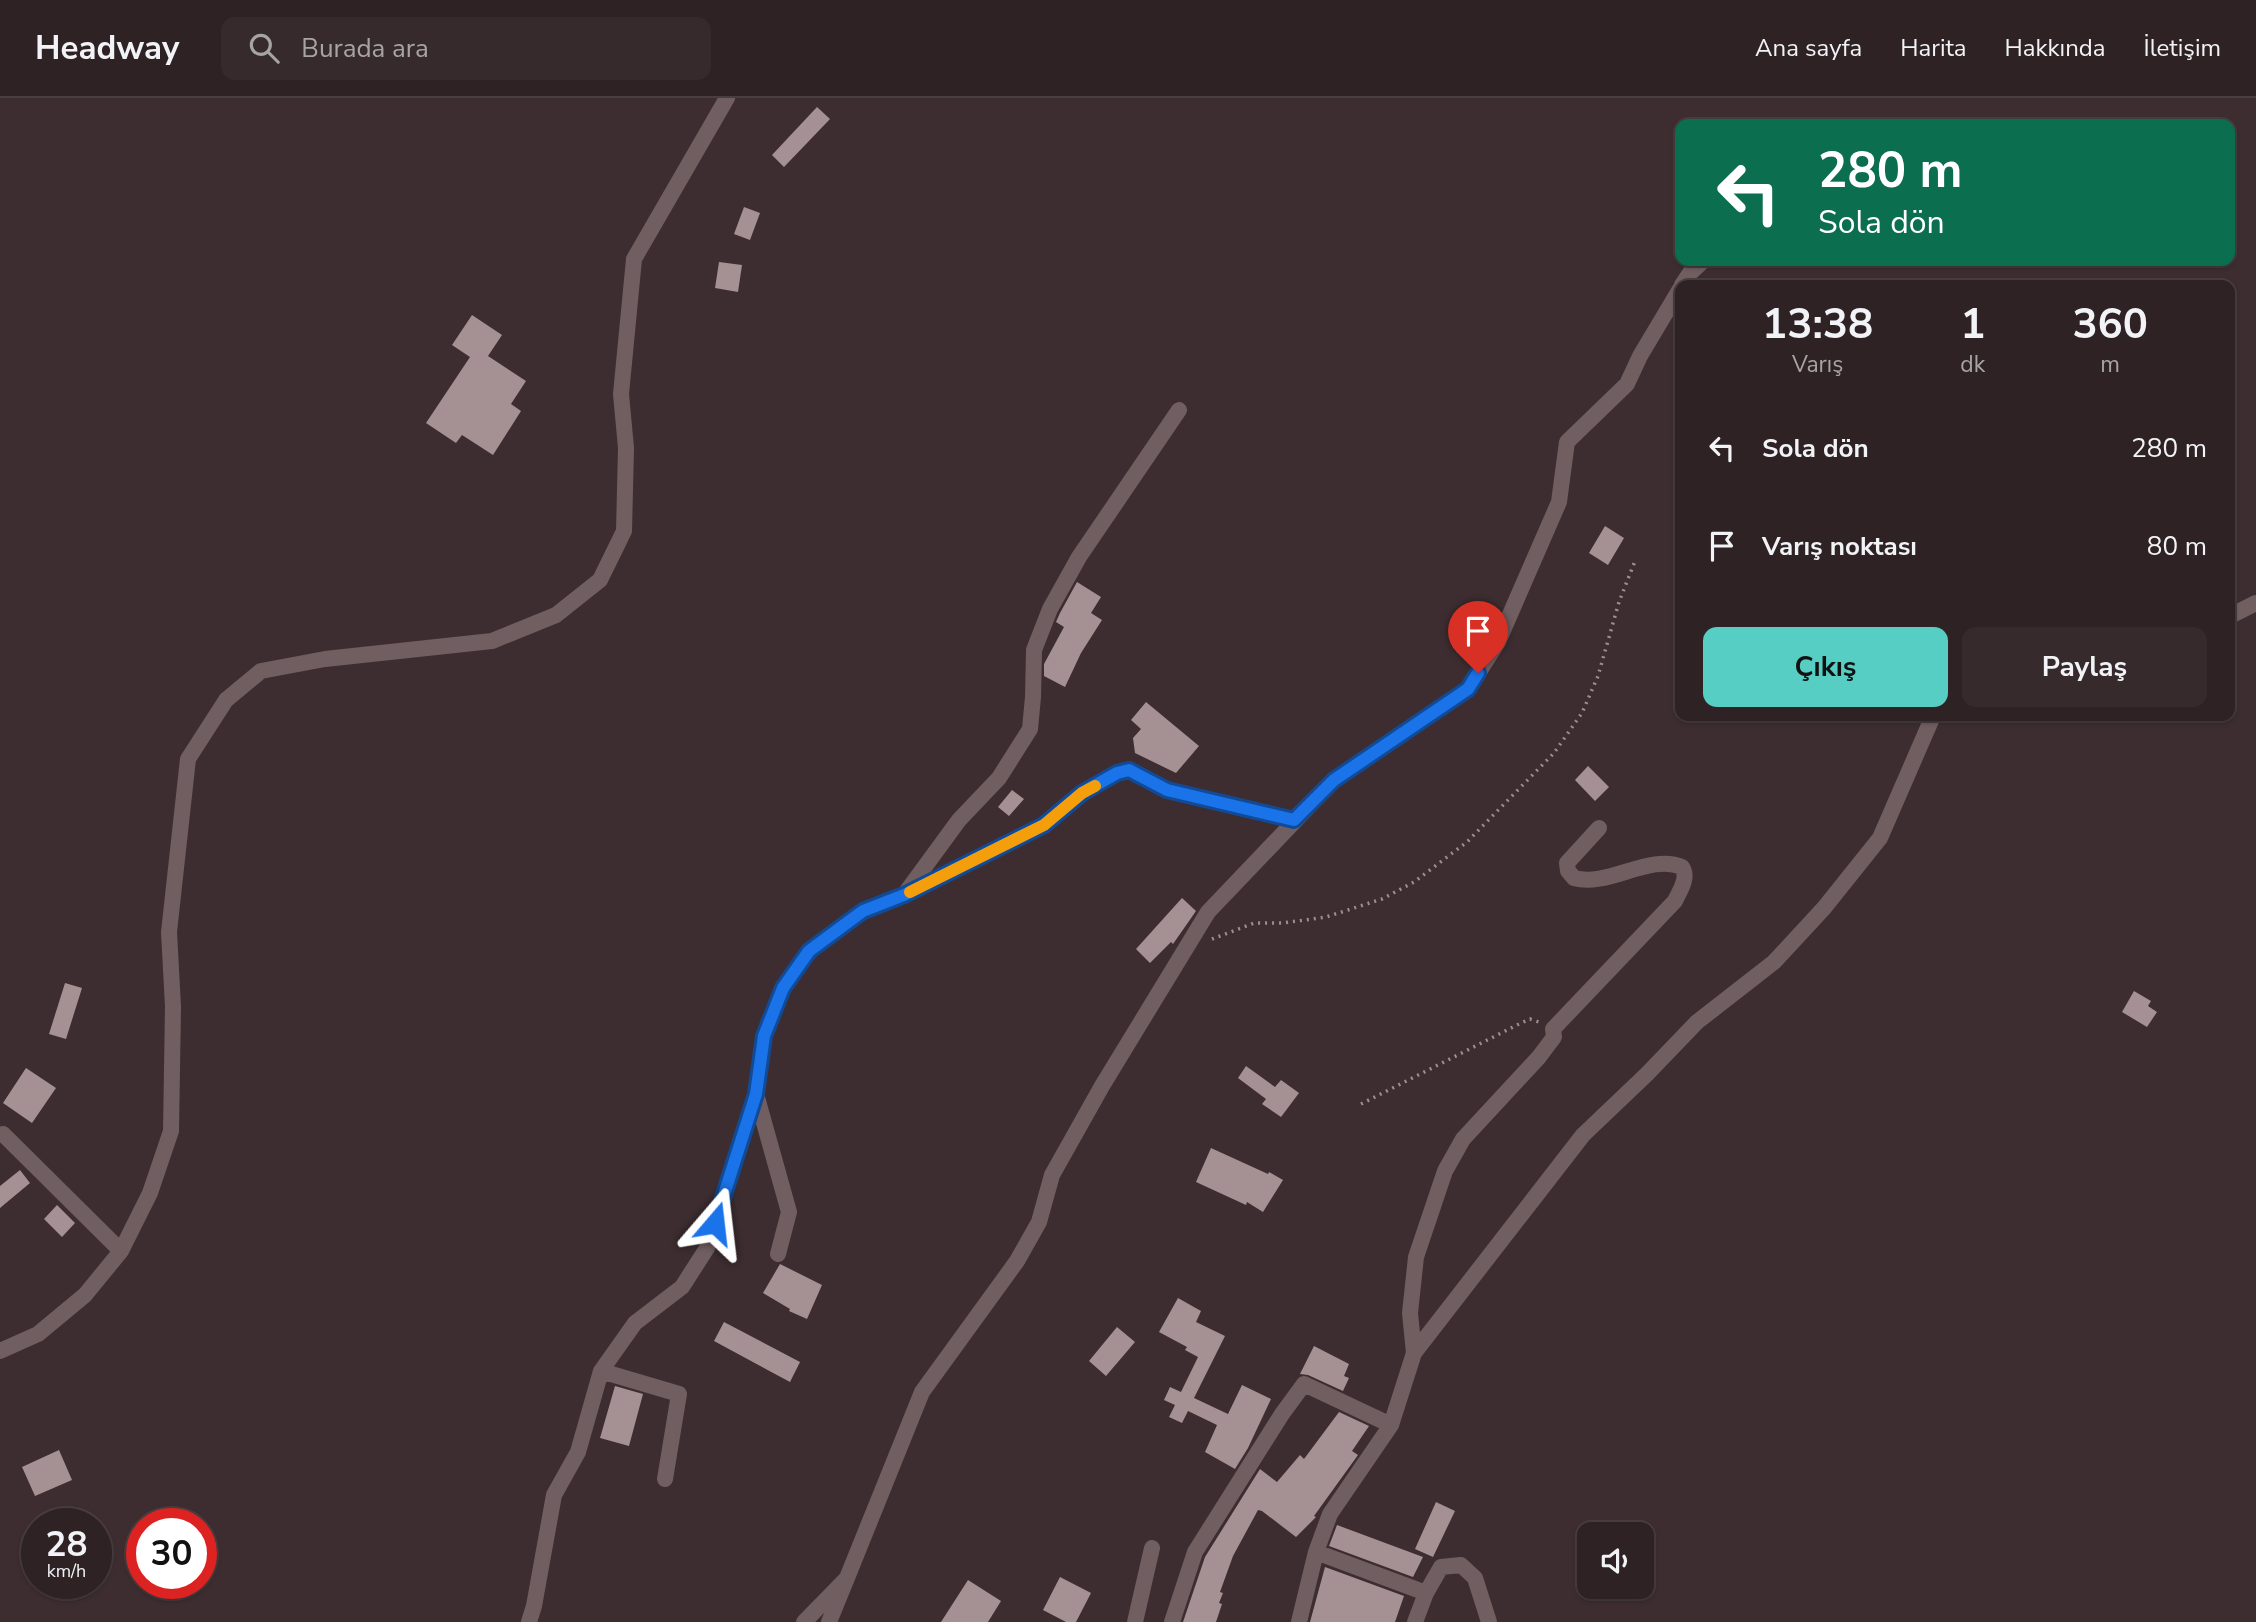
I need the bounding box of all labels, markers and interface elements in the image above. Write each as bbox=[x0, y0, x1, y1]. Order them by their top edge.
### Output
search box bbox=[221, 17, 711, 80]
text: Headway bbox=[35, 26, 179, 71]
icon: search bbox=[245, 29, 283, 67]
text: Burada ara bbox=[301, 31, 429, 66]
text: Ana sayfa bbox=[1755, 32, 1862, 64]
text: Harita bbox=[1900, 32, 1967, 64]
text: Hakkında bbox=[2005, 32, 2105, 64]
text: İletişim bbox=[2143, 32, 2221, 64]
text: 280 m bbox=[1818, 137, 1962, 204]
icon: left bbox=[1703, 147, 1794, 238]
text: Sola dön bbox=[1818, 201, 1945, 244]
text: 13:38 bbox=[1762, 296, 1873, 353]
text: 1 bbox=[1960, 296, 1985, 353]
text: 360 bbox=[2072, 296, 2148, 353]
text: Varış bbox=[1792, 349, 1843, 380]
text: dk bbox=[1960, 349, 1985, 380]
text: m bbox=[2100, 349, 2120, 380]
icon: left bbox=[1703, 429, 1741, 467]
text: Sola dön bbox=[1762, 431, 1869, 466]
text: 280 m bbox=[2131, 431, 2207, 466]
icon: arrive bbox=[1703, 527, 1741, 565]
text: Varış noktası bbox=[1762, 529, 1917, 564]
text: 80 m bbox=[2147, 529, 2207, 564]
pin bbox=[1448, 601, 1508, 673]
icon: arrive bbox=[1459, 612, 1497, 650]
button: Çıkış bbox=[1703, 627, 1948, 707]
button: Paylaş bbox=[1962, 627, 2207, 707]
position arrow bbox=[678, 1186, 752, 1260]
speed limit sign: 30 bbox=[126, 1508, 217, 1599]
text: 28 bbox=[45, 1521, 88, 1568]
map controls bbox=[1577, 1522, 1654, 1599]
button: sound bbox=[1577, 1522, 1654, 1599]
text: km/h bbox=[47, 1559, 86, 1583]

